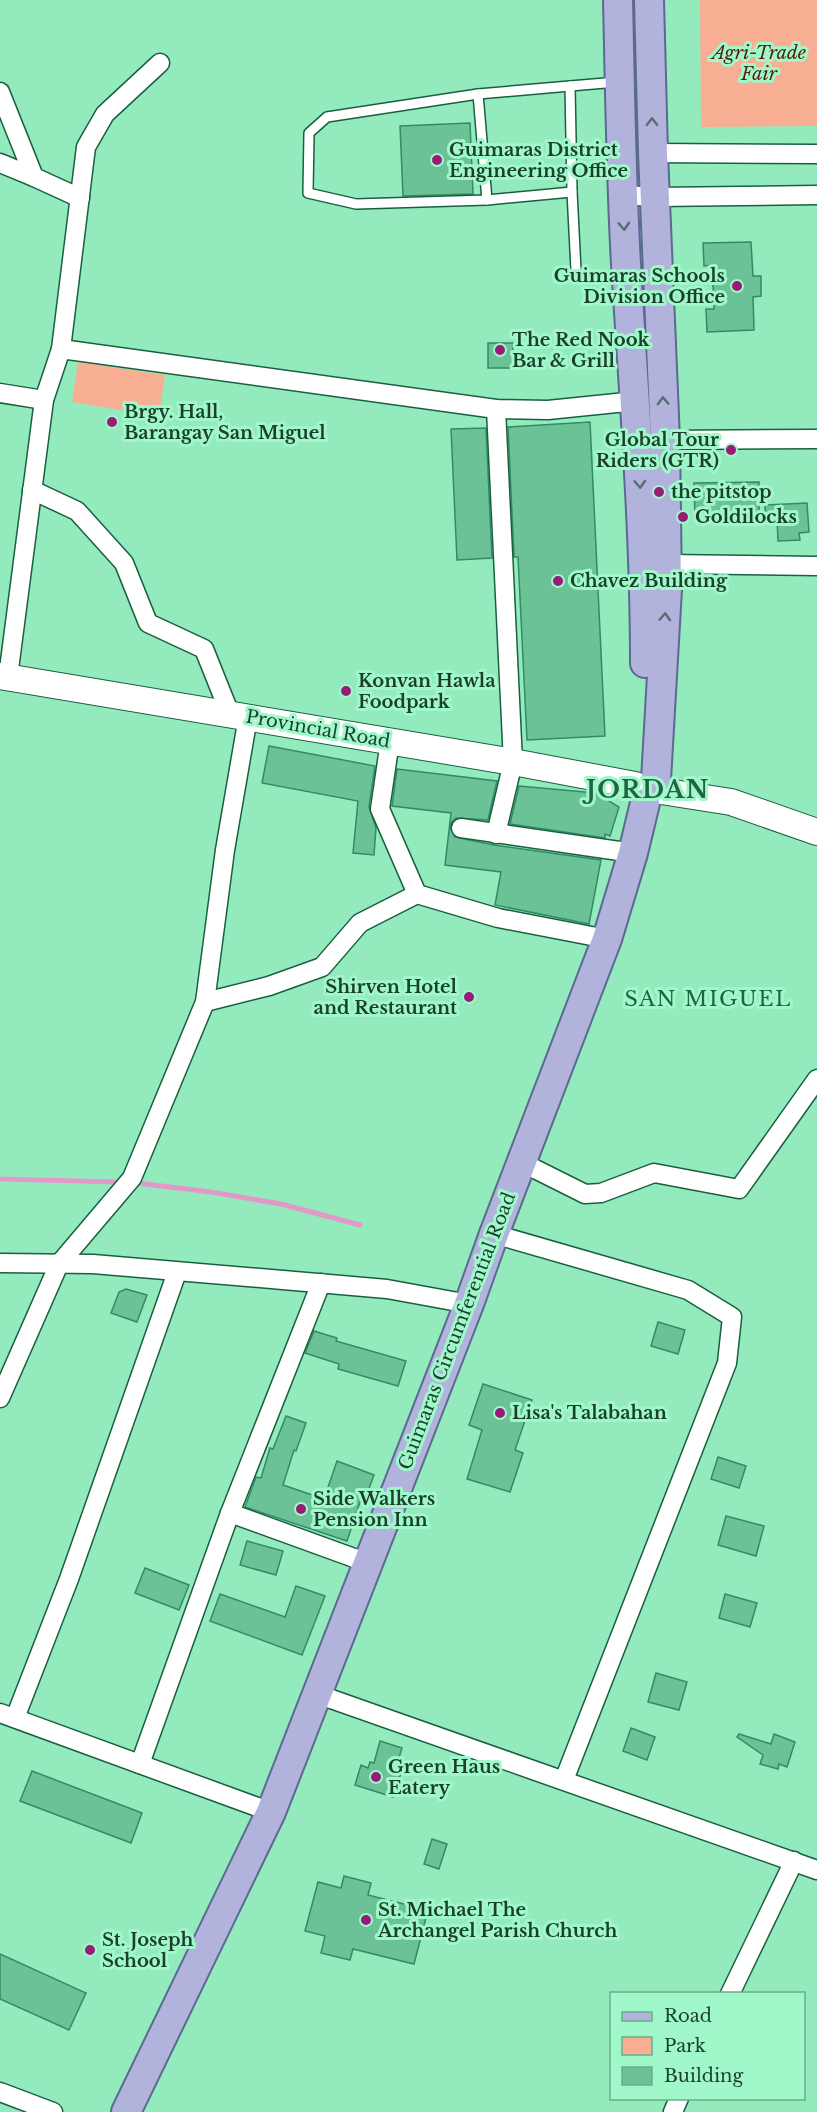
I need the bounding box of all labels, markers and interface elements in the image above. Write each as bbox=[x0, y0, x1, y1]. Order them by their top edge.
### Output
park label: Agri-Trade Fair bbox=[710, 42, 806, 85]
one-way arrow bbox=[646, 118, 658, 127]
place label: Guimaras District Engineering Office bbox=[449, 139, 628, 182]
marker: Guimaras District Engineering Office bbox=[430, 153, 444, 167]
one-way arrow bbox=[618, 222, 631, 231]
place label: Guimaras Schools Division Office bbox=[554, 265, 725, 308]
marker: Guimaras Schools Division Office bbox=[730, 279, 744, 293]
place label: The Red Nook Bar & Grill bbox=[512, 329, 651, 372]
marker: The Red Nook Bar & Grill bbox=[493, 343, 507, 357]
one-way arrow bbox=[657, 397, 670, 406]
place label: Brgy. Hall, Barangay San Miguel bbox=[124, 401, 326, 444]
marker: Brgy. Hall, Barangay San Miguel bbox=[105, 415, 119, 429]
place label: Global Tour Riders (GTR) bbox=[596, 429, 719, 472]
marker: Global Tour Riders (GTR) bbox=[724, 443, 738, 457]
one-way arrow bbox=[633, 479, 646, 488]
place label: the pitstop bbox=[671, 481, 772, 503]
marker: the pitstop bbox=[652, 485, 666, 499]
place label: Goldilocks bbox=[695, 506, 797, 528]
marker: Goldilocks bbox=[676, 510, 690, 524]
place label: Chavez Building bbox=[570, 570, 728, 592]
marker: Chavez Building bbox=[551, 574, 565, 588]
one-way arrow bbox=[659, 613, 672, 622]
place label: Konvan Hawla Foodpark bbox=[358, 670, 496, 713]
marker: Konvan Hawla Foodpark bbox=[339, 684, 353, 698]
street label: Provincial Road bbox=[244, 705, 392, 753]
district label: JORDAN bbox=[581, 775, 710, 804]
place label: Shirven Hotel and Restaurant bbox=[314, 976, 458, 1019]
district label: SAN MIGUEL bbox=[624, 986, 792, 1012]
marker: Shirven Hotel and Restaurant bbox=[462, 990, 476, 1004]
street label: Guimaras Circumferential Road bbox=[394, 1189, 520, 1473]
place label: Lisa's Talabahan bbox=[512, 1402, 667, 1424]
marker: Lisa's Talabahan bbox=[493, 1406, 507, 1420]
place label: Side Walkers Pension Inn bbox=[313, 1488, 435, 1531]
marker: Side Walkers Pension Inn bbox=[294, 1502, 308, 1516]
place label: Green Haus Eatery bbox=[388, 1756, 500, 1799]
marker: Green Haus Eatery bbox=[369, 1770, 383, 1784]
place label: St. Michael The Archangel Parish Church bbox=[377, 1899, 617, 1942]
marker: St. Michael The Archangel Parish Church bbox=[359, 1913, 373, 1927]
place label: St. Joseph School bbox=[102, 1929, 193, 1972]
marker: St. Joseph School bbox=[83, 1943, 97, 1957]
legend bbox=[610, 1992, 805, 2100]
text: Road bbox=[664, 2005, 712, 2027]
text: Park bbox=[664, 2035, 706, 2057]
text: Building bbox=[664, 2065, 743, 2087]

